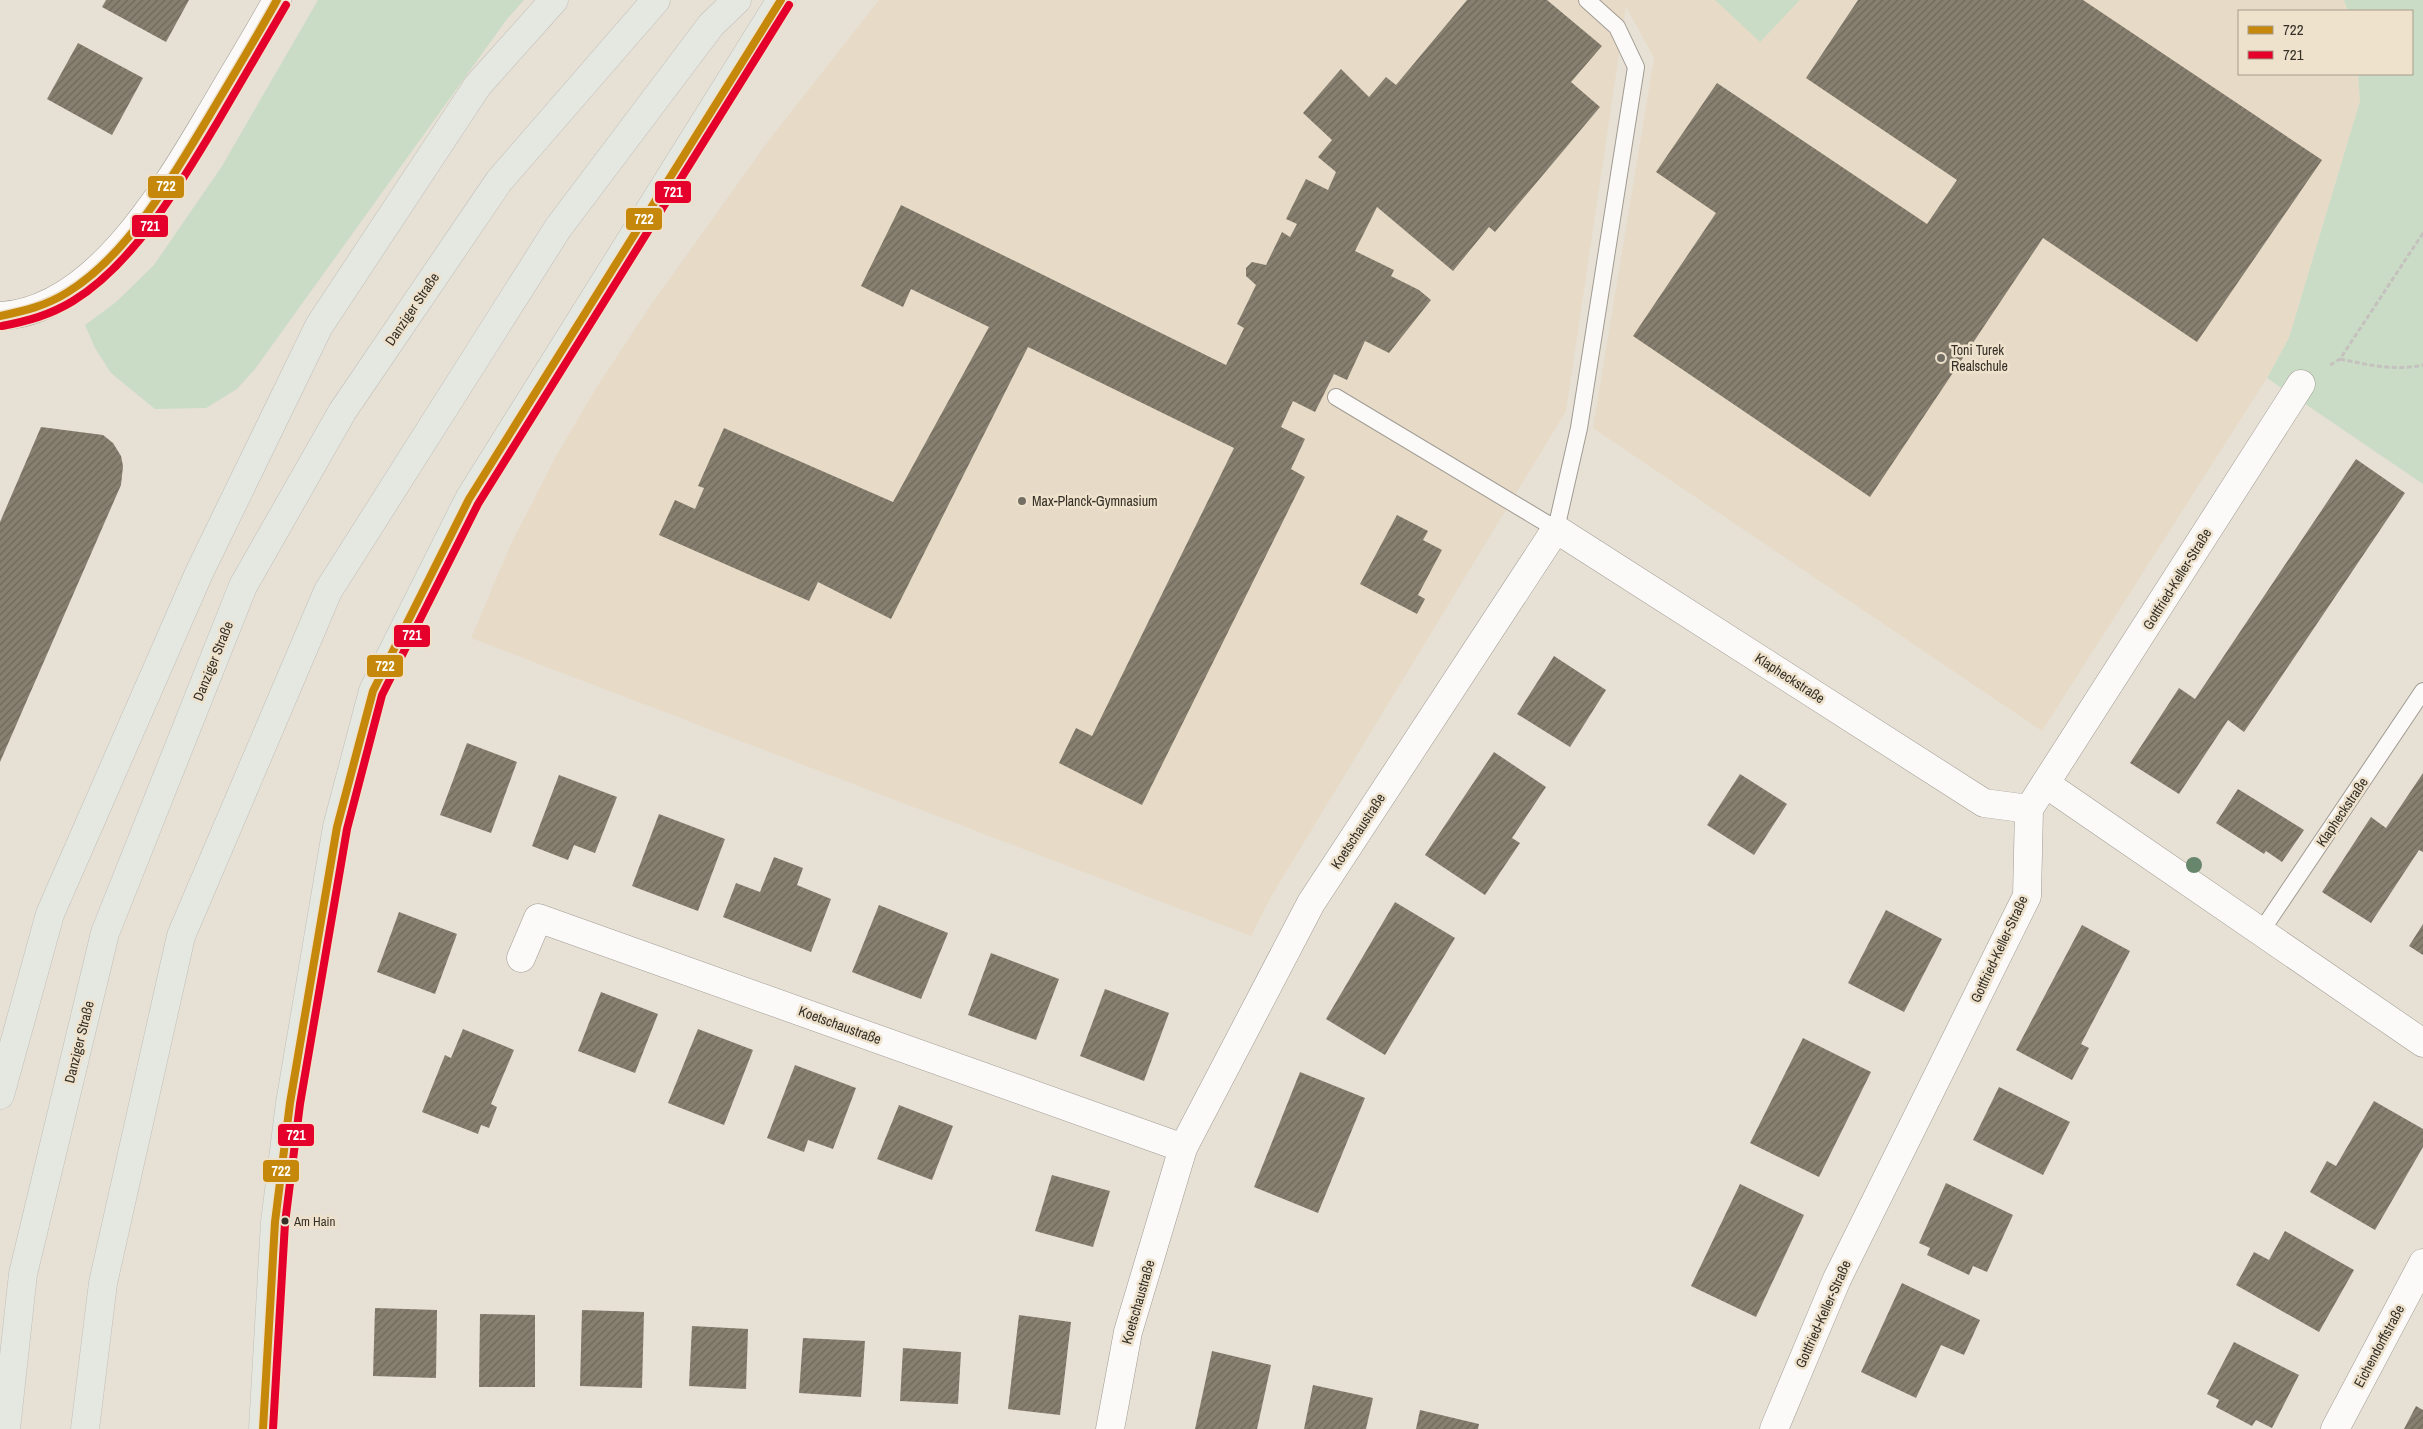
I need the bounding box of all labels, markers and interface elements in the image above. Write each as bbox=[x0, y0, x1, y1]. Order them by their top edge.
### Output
legend bbox=[2238, 10, 2413, 75]
text: 722 bbox=[2283, 19, 2304, 40]
text: 721 bbox=[2283, 44, 2304, 65]
line badge: 722 bbox=[147, 175, 185, 199]
text: 722 bbox=[156, 177, 176, 195]
line badge: 721 bbox=[654, 180, 692, 204]
text: 721 bbox=[663, 183, 683, 201]
line badge: 722 bbox=[625, 207, 663, 231]
text: 722 bbox=[634, 210, 654, 228]
line badge: 721 bbox=[131, 214, 169, 238]
text: 721 bbox=[140, 217, 160, 235]
street label: Danziger Straße bbox=[381, 269, 443, 349]
place label: Toni Turek Realschule bbox=[1951, 341, 2008, 375]
marker: Toni Turek Realschule bbox=[1935, 352, 1947, 364]
place label: Max-Planck-Gymnasium bbox=[1032, 492, 1158, 510]
marker: Max-Planck-Gymnasium bbox=[1016, 495, 1028, 507]
street label: Gottfried-Keller-Straße bbox=[2139, 525, 2215, 633]
street label: Danziger Straße bbox=[189, 619, 237, 703]
line badge: 721 bbox=[393, 624, 431, 648]
text: 721 bbox=[402, 626, 422, 644]
street label: Klapheckstraße bbox=[1752, 649, 1828, 707]
line badge: 722 bbox=[366, 654, 404, 678]
text: 722 bbox=[375, 657, 395, 675]
street label: Klapheckstraße bbox=[2312, 774, 2372, 850]
street label: Koetschaustraße bbox=[1327, 790, 1389, 872]
street label: Gottfried-Keller-Straße bbox=[1966, 893, 2032, 1005]
street label: Danziger Straße bbox=[60, 999, 98, 1085]
street label: Koetschaustraße bbox=[796, 1002, 884, 1048]
line badge: 721 bbox=[277, 1123, 315, 1147]
text: 721 bbox=[286, 1126, 306, 1144]
line badge: 722 bbox=[262, 1159, 300, 1183]
text: 722 bbox=[271, 1162, 291, 1180]
place label: Am Hain bbox=[293, 1213, 336, 1230]
marker: Am Hain bbox=[280, 1216, 290, 1226]
street label: Gottfried-Keller-Straße bbox=[1791, 1257, 1855, 1371]
street label: Koetschaustraße bbox=[1117, 1258, 1159, 1346]
street label: Eichendorffstraße bbox=[2350, 1302, 2408, 1390]

